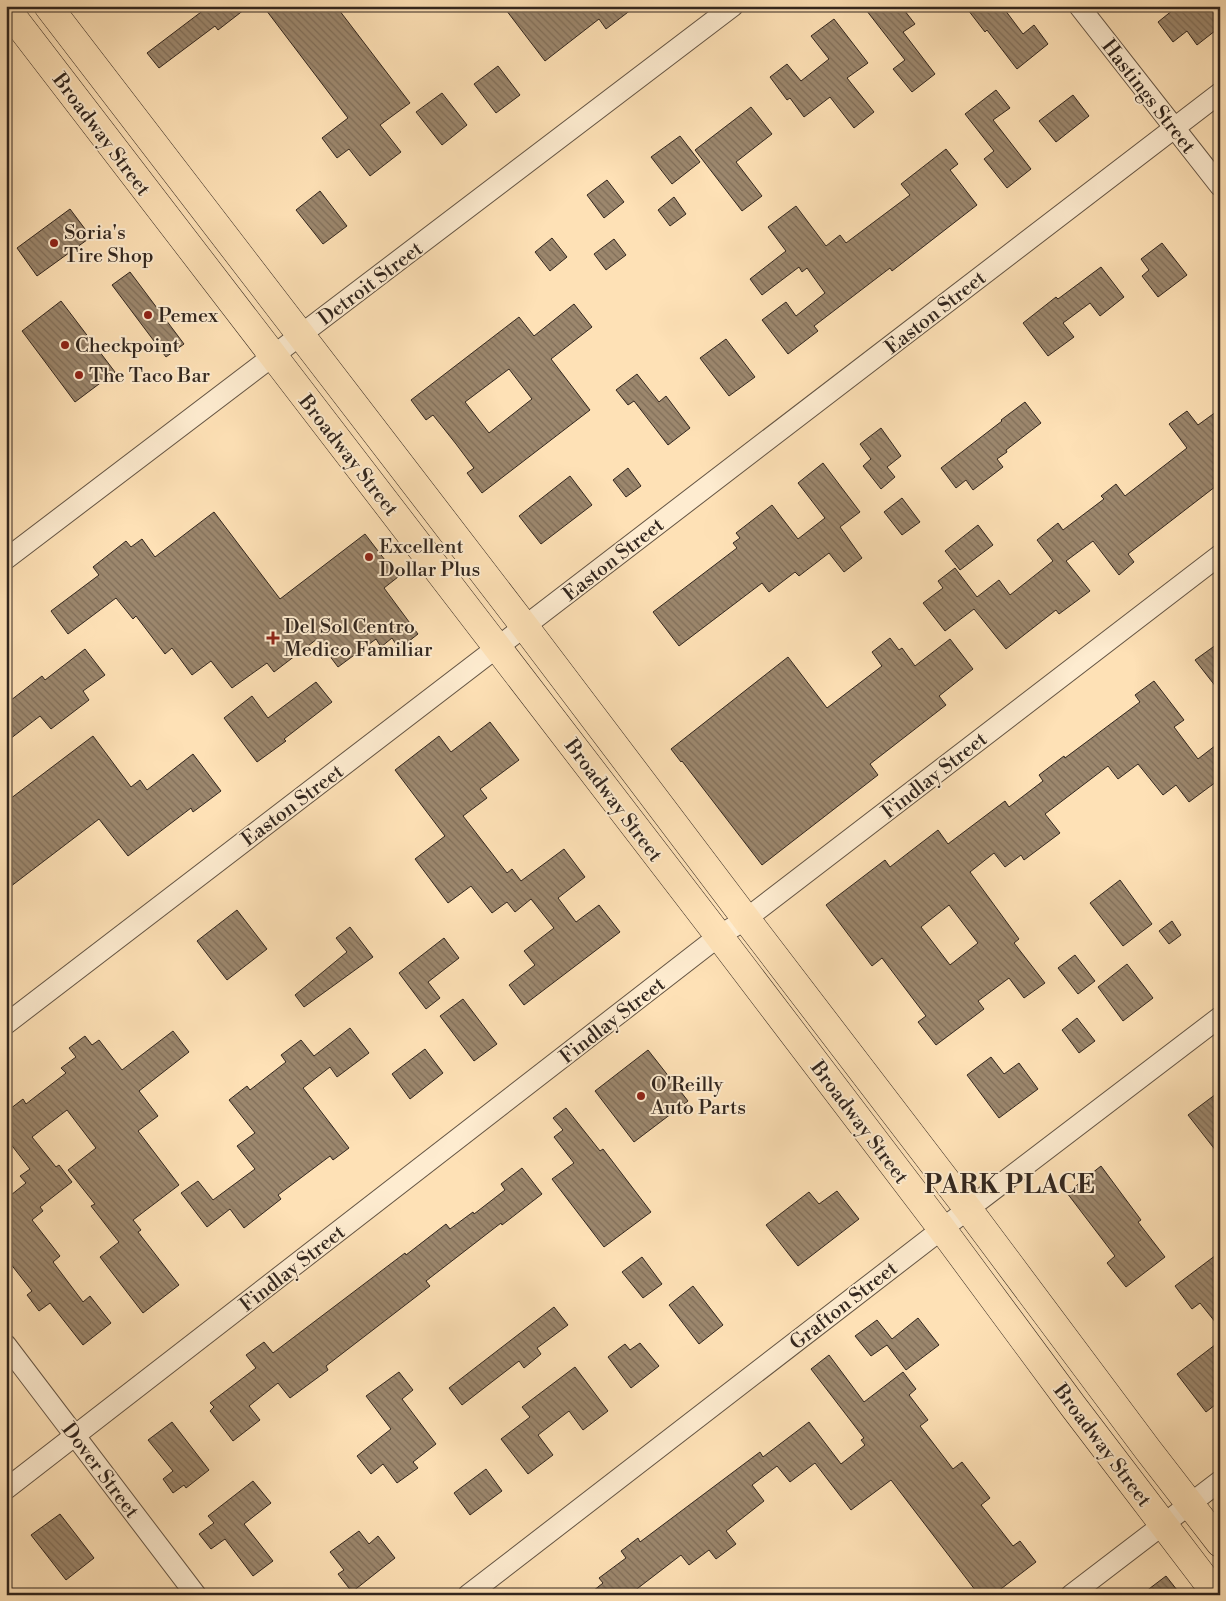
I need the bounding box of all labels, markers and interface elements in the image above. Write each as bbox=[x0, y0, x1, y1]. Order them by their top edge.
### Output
street label: Hastings Street bbox=[1095, 35, 1200, 159]
street label: Broadway Street bbox=[46, 68, 155, 201]
place label: Soria's Tire Shop bbox=[64, 221, 153, 269]
marker: Soria's Tire Shop bbox=[48, 237, 60, 249]
street label: Detroit Street bbox=[314, 237, 428, 332]
street label: Easton Street bbox=[880, 266, 991, 360]
place label: Pemex bbox=[158, 304, 219, 329]
marker: Pemex bbox=[142, 309, 154, 321]
place label: Checkpoint bbox=[75, 334, 180, 359]
marker: Checkpoint bbox=[59, 339, 71, 351]
place label: The Taco Bar bbox=[89, 364, 210, 389]
marker: The Taco Bar bbox=[73, 369, 85, 381]
street label: Broadway Street bbox=[292, 389, 403, 522]
street label: Easton Street bbox=[558, 513, 669, 607]
place label: Excellent Dollar Plus bbox=[379, 535, 480, 583]
marker: Excellent Dollar Plus bbox=[363, 551, 375, 563]
place label: Del Sol Centro Medico Familiar bbox=[284, 615, 433, 663]
marker: Del Sol Centro Medico Familiar bbox=[266, 631, 280, 645]
street label: Findlay Street bbox=[877, 727, 993, 825]
street label: Broadway Street bbox=[558, 734, 667, 867]
street label: Easton Street bbox=[237, 760, 349, 853]
street label: Findlay Street bbox=[555, 972, 671, 1070]
street label: Broadway Street bbox=[804, 1056, 913, 1189]
place label: O'Reilly Auto Parts bbox=[650, 1073, 746, 1121]
marker: O'Reilly Auto Parts bbox=[635, 1090, 647, 1102]
district label: PARK PLACE bbox=[924, 1170, 1096, 1201]
street label: Findlay Street bbox=[235, 1220, 351, 1318]
street label: Grafton Street bbox=[785, 1256, 903, 1356]
street label: Broadway Street bbox=[1047, 1379, 1156, 1512]
street label: Dover Street bbox=[56, 1418, 144, 1524]

